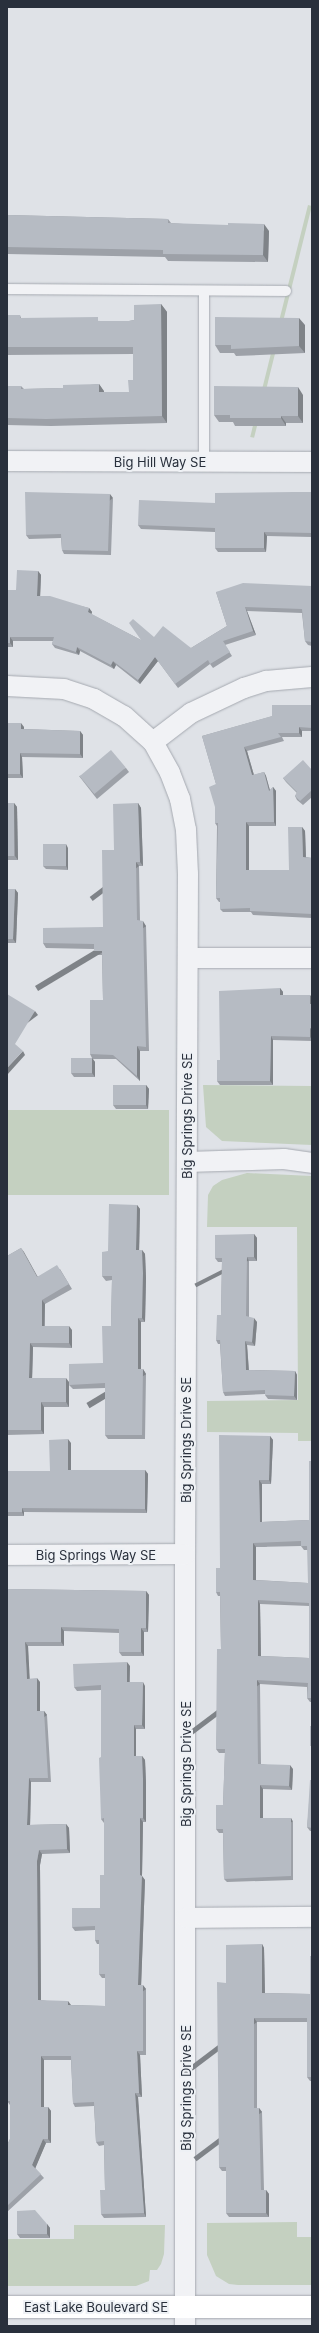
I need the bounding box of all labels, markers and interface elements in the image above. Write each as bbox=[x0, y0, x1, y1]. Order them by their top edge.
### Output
street label: Big Hill Way SE bbox=[114, 454, 206, 470]
street label: Big Springs Drive SE bbox=[179, 1053, 195, 1179]
street label: Big Springs Drive SE bbox=[178, 1377, 194, 1503]
street label: Big Springs Way SE bbox=[36, 1547, 156, 1563]
street label: Big Springs Drive SE bbox=[178, 1701, 194, 1827]
street label: Big Springs Drive SE bbox=[178, 2025, 194, 2151]
street label: East Lake Boulevard SE bbox=[24, 2299, 168, 2315]

